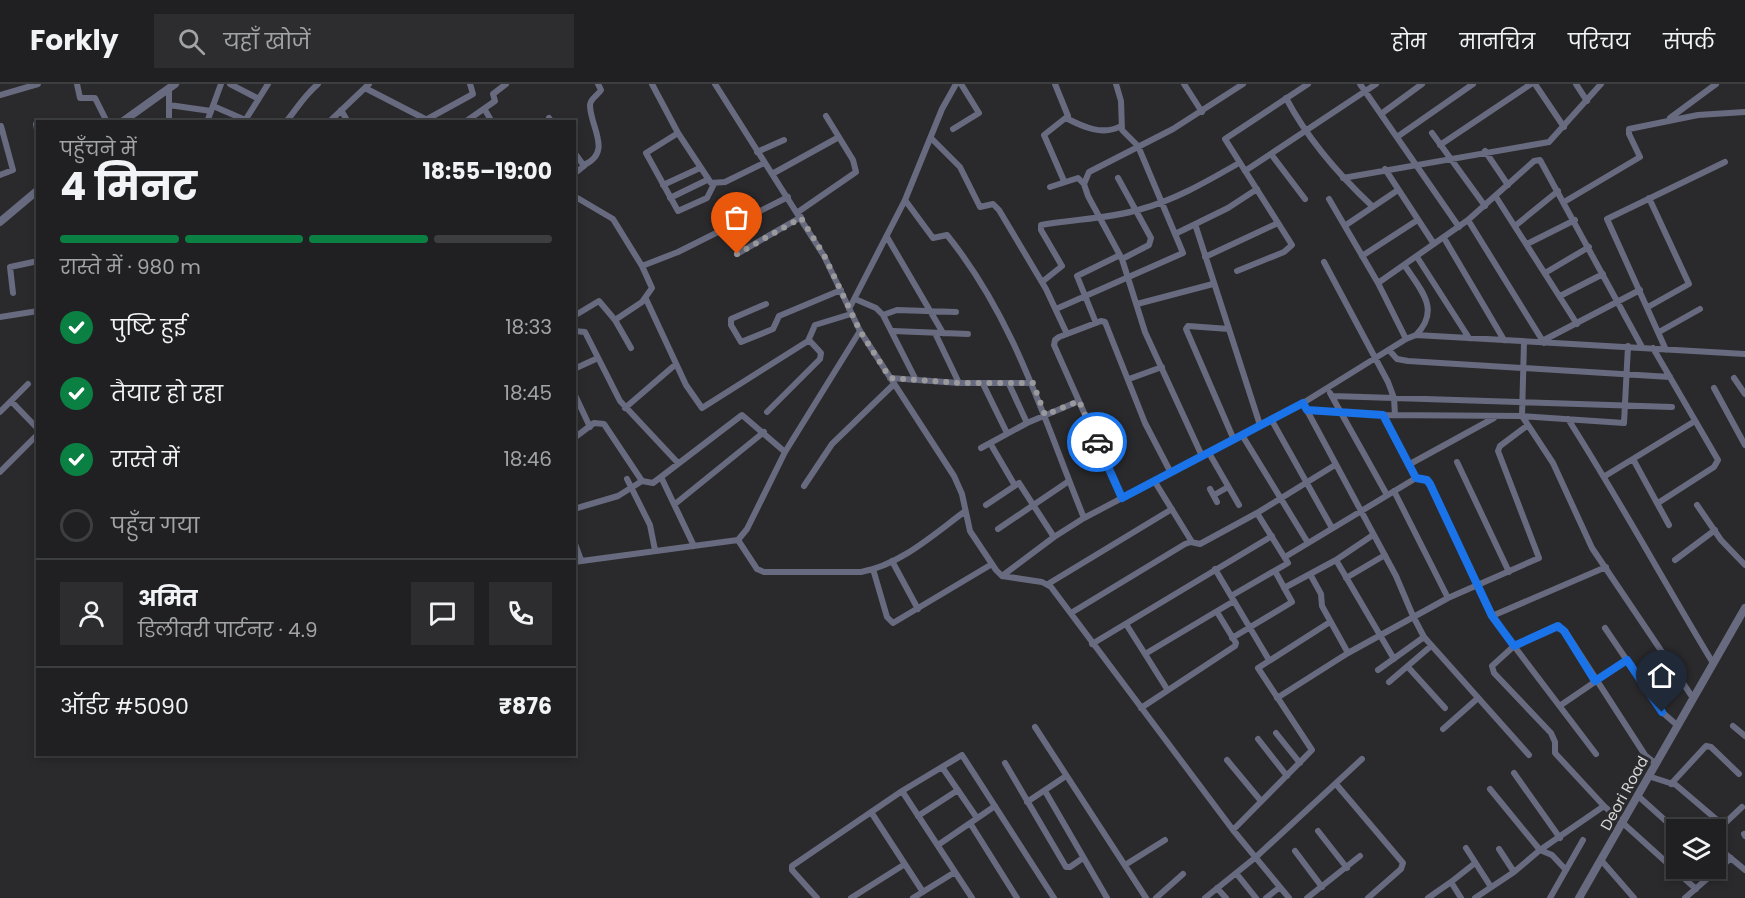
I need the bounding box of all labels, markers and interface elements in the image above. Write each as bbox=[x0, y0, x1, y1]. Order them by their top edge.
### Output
search box bbox=[154, 14, 574, 68]
text: Forkly bbox=[30, 21, 118, 60]
icon: search bbox=[175, 25, 208, 58]
text: यहाँ खोजें bbox=[223, 26, 310, 57]
text: होम bbox=[1392, 27, 1427, 56]
text: मानचित्र bbox=[1460, 27, 1535, 56]
text: परिचय bbox=[1568, 27, 1630, 56]
text: संपर्क bbox=[1663, 27, 1715, 56]
text: पहुँचने में bbox=[60, 135, 136, 163]
text: 18:55–19:00 bbox=[423, 156, 552, 187]
text: 4 मिनट bbox=[60, 159, 197, 214]
pin bbox=[711, 192, 762, 254]
icon: bag bbox=[720, 201, 753, 234]
text: रास्ते में · 980 m bbox=[60, 253, 201, 281]
icon: check bbox=[60, 311, 93, 344]
text: पुष्टि हुई bbox=[111, 312, 186, 343]
text: 18:33 bbox=[505, 313, 552, 341]
icon: check bbox=[60, 377, 93, 410]
text: तैयार हो रहा bbox=[111, 378, 223, 409]
text: 18:45 bbox=[504, 379, 552, 407]
courier bbox=[1067, 412, 1127, 472]
icon: car bbox=[1081, 426, 1114, 459]
icon: check bbox=[60, 443, 93, 476]
text: रास्ते में bbox=[111, 444, 179, 475]
text: 18:46 bbox=[503, 445, 552, 473]
text: पहुँच गया bbox=[111, 510, 199, 541]
button: person bbox=[60, 582, 123, 645]
button: chat bbox=[411, 582, 474, 645]
button: phone bbox=[489, 582, 552, 645]
text: अमित bbox=[138, 583, 198, 614]
text: डिलीवरी पार्टनर · 4.9 bbox=[138, 616, 317, 644]
pin bbox=[1636, 650, 1687, 712]
icon: home bbox=[1645, 659, 1678, 692]
text: ऑर्डर #5090 bbox=[60, 691, 189, 722]
text: ₹876 bbox=[499, 691, 552, 722]
street label: Deori Road bbox=[1595, 752, 1653, 834]
map controls bbox=[1666, 819, 1726, 879]
button: layers bbox=[1666, 819, 1726, 879]

